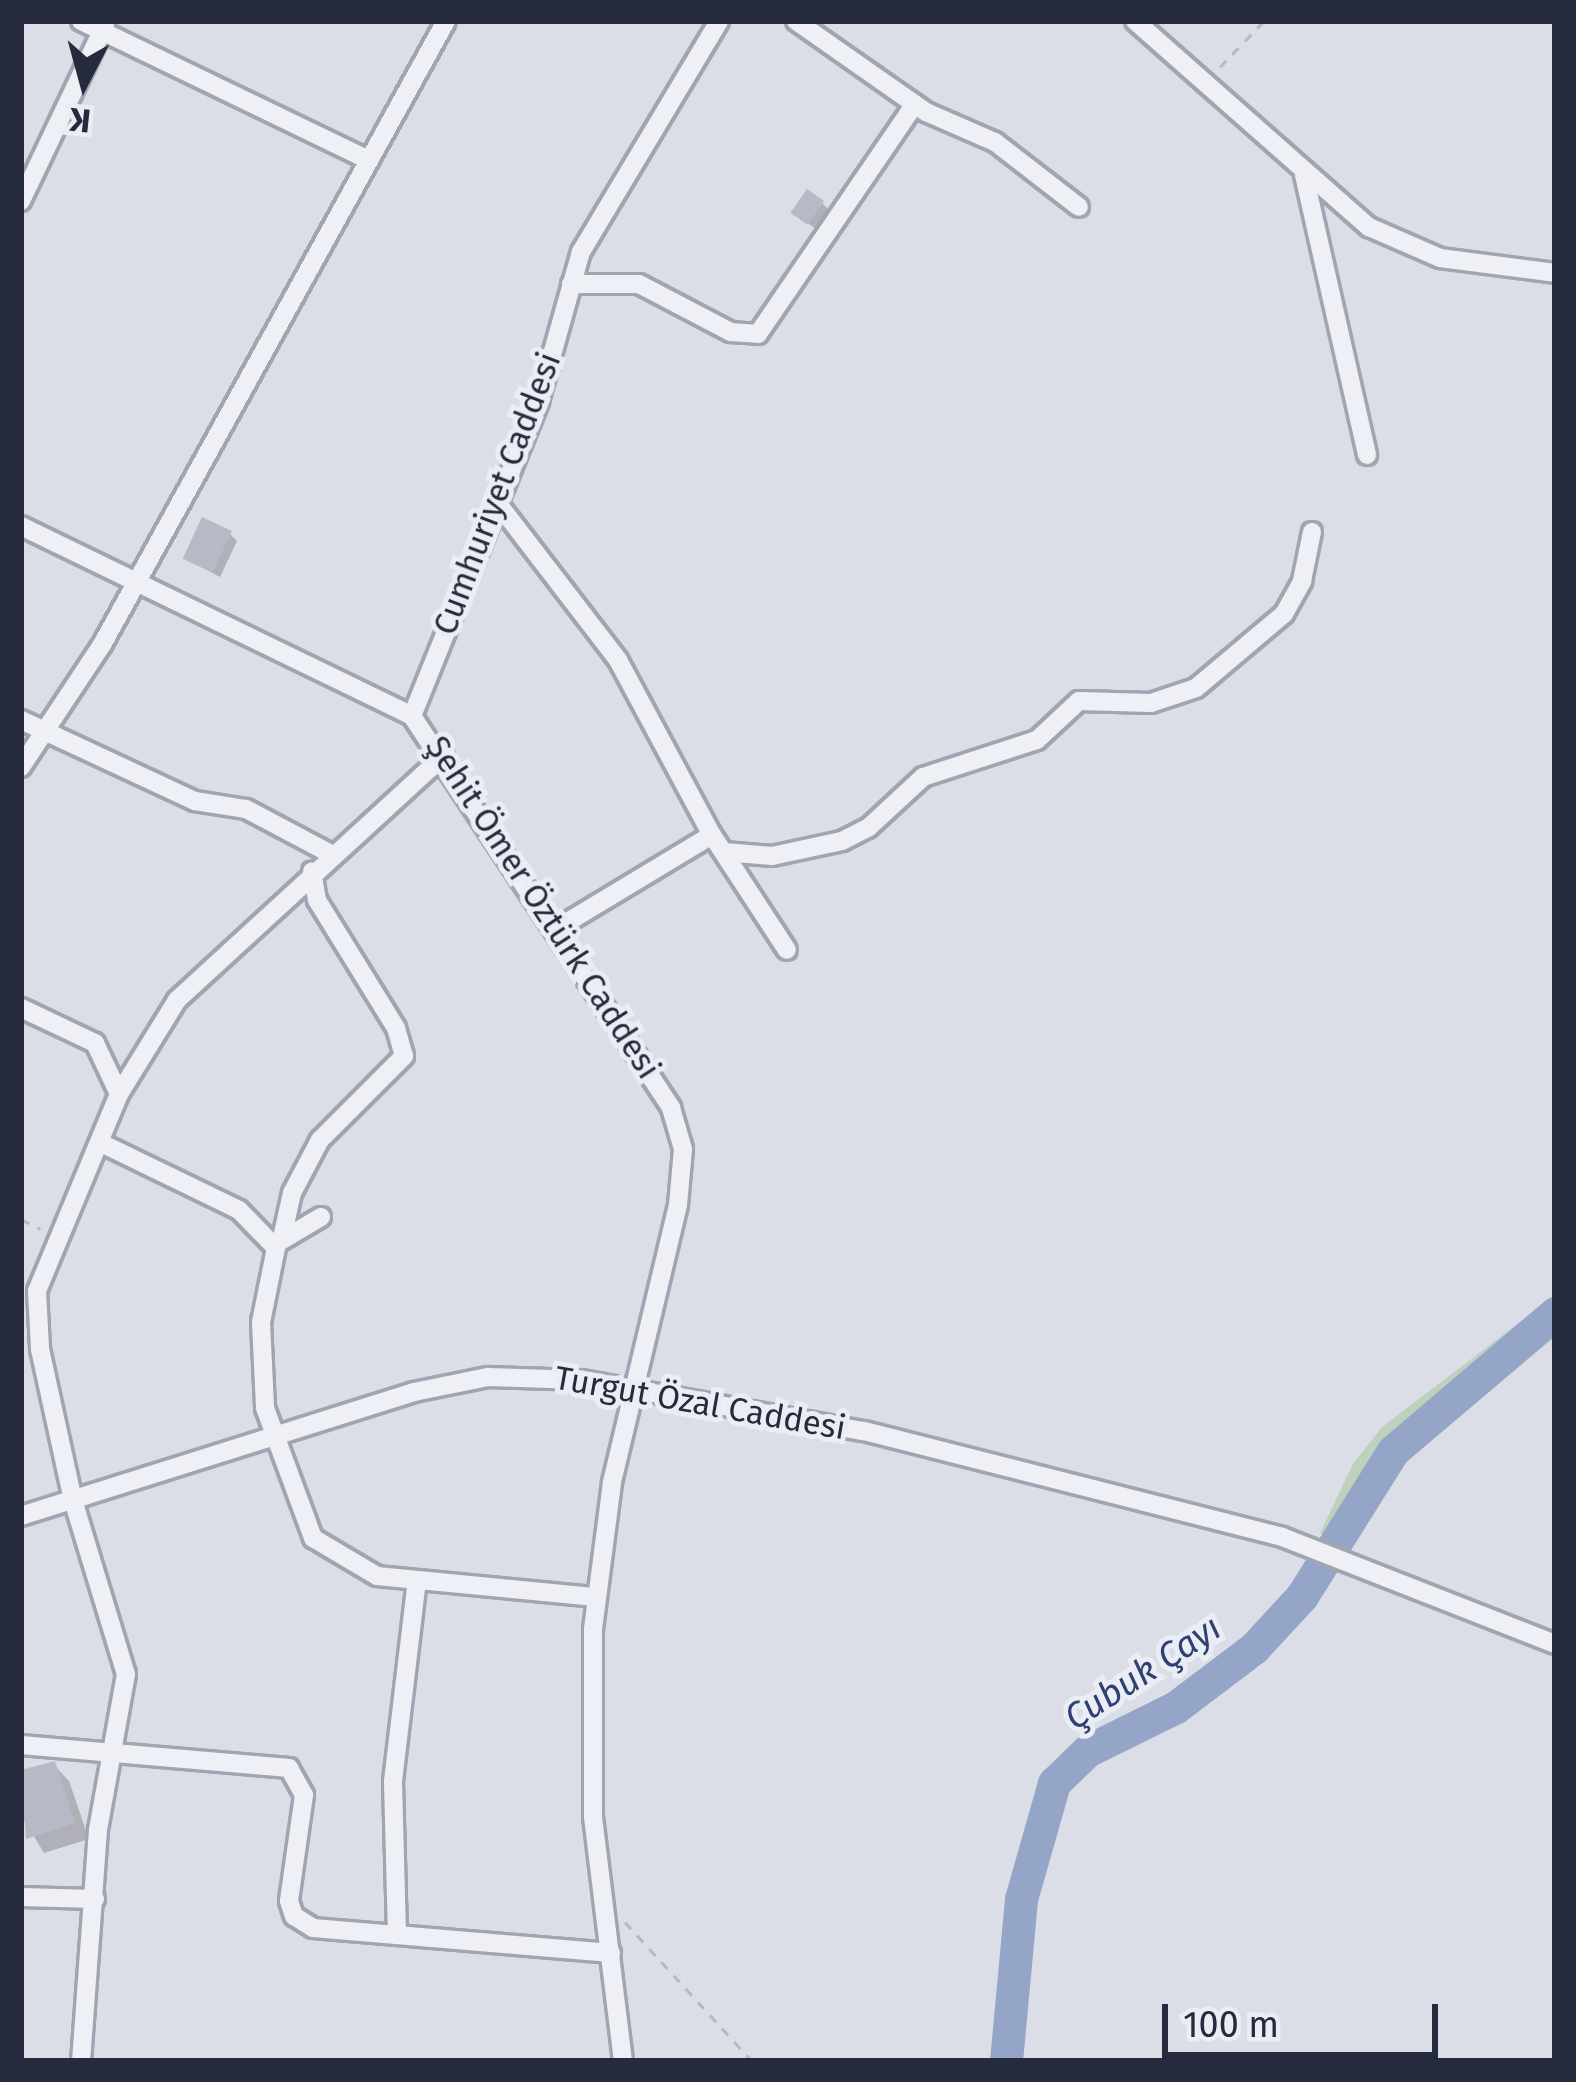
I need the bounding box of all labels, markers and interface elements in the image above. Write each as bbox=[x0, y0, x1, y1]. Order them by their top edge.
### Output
north arrow bbox=[24, 24, 144, 144]
text: K bbox=[68, 99, 93, 141]
street label: Cumhuriyet Caddesi bbox=[426, 347, 570, 641]
street label: Şehit Ömer Öztürk Caddesi bbox=[416, 729, 668, 1087]
street label: Turgut Özal Caddesi bbox=[551, 1359, 849, 1449]
water label: Çubuk Çayı bbox=[1057, 1606, 1229, 1740]
scale bar bbox=[1168, 1980, 1444, 2054]
text: 100 m bbox=[1183, 2003, 1279, 2047]

